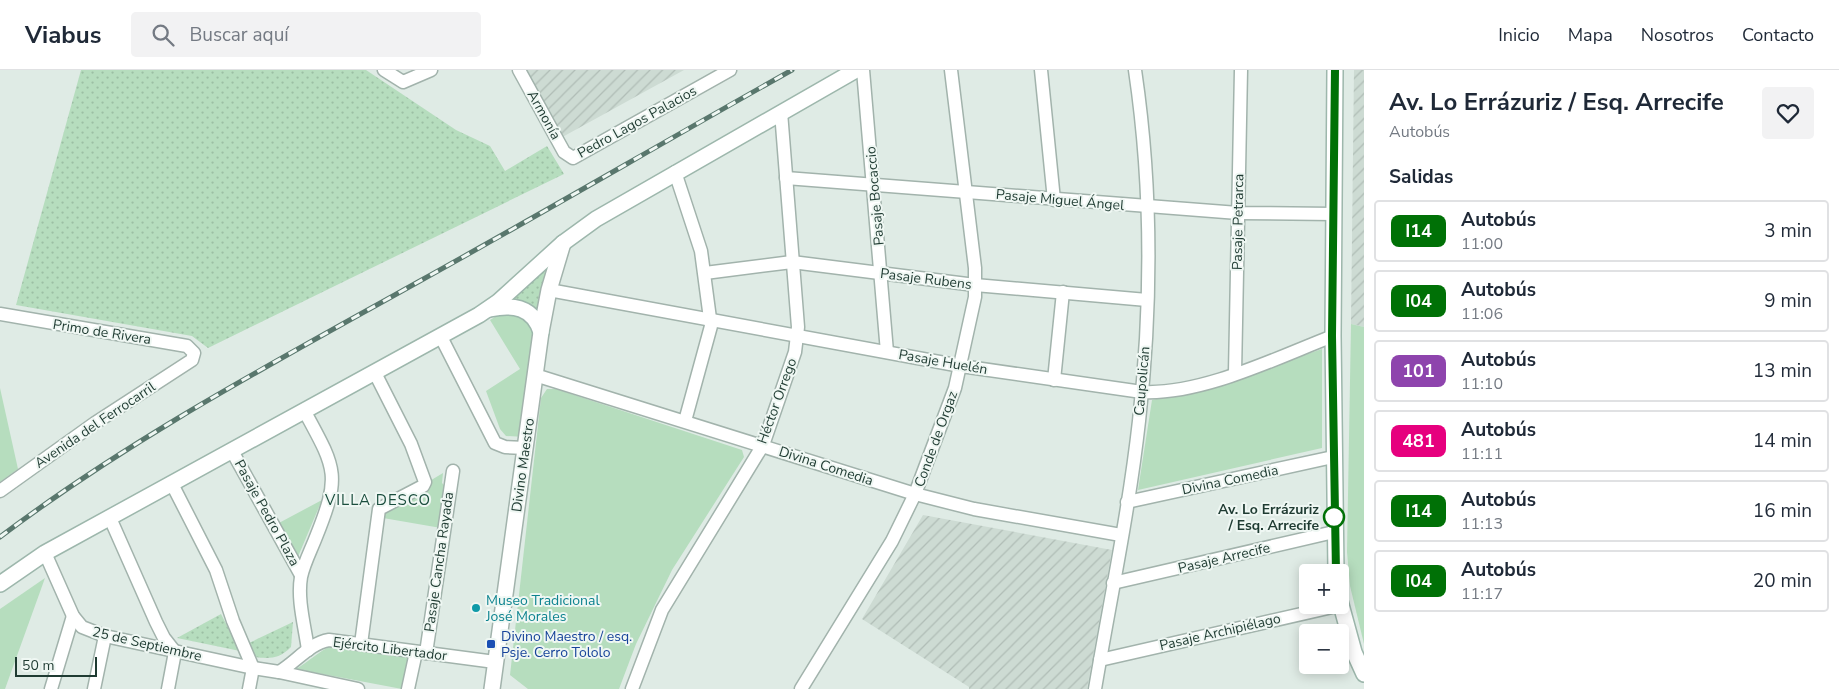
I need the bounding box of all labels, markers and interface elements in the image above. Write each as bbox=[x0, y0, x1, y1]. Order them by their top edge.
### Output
search box bbox=[131, 12, 481, 57]
text: Viabus bbox=[25, 19, 101, 51]
icon: search bbox=[149, 21, 177, 49]
text: Buscar aquí bbox=[189, 22, 289, 48]
text: Inicio bbox=[1498, 23, 1540, 47]
text: Mapa bbox=[1568, 23, 1613, 47]
text: Nosotros bbox=[1641, 23, 1714, 47]
text: Contacto bbox=[1742, 23, 1814, 47]
street label: Pedro Lagos Palacios bbox=[574, 81, 700, 163]
text: Av. Lo Errázuriz / Esq. Arrecife bbox=[1389, 86, 1724, 118]
street label: Armonía bbox=[523, 87, 565, 143]
button: heart bbox=[1762, 87, 1814, 139]
text: Autobús bbox=[1389, 121, 1450, 143]
street label: Pasaje Bocaccio bbox=[861, 145, 889, 246]
text: Salidas bbox=[1389, 164, 1453, 190]
street label: Pasaje Petrarca bbox=[1228, 174, 1248, 270]
street label: Pasaje Miguel Ángel bbox=[995, 185, 1126, 215]
text: Autobús bbox=[1461, 207, 1536, 233]
text: 3 min bbox=[1764, 218, 1812, 244]
text: I14 bbox=[1405, 219, 1432, 243]
text: 11:00 bbox=[1461, 233, 1503, 255]
street label: Pasaje Rubens bbox=[879, 264, 973, 294]
text: Autobús bbox=[1461, 277, 1536, 303]
text: 9 min bbox=[1764, 288, 1812, 314]
text: I04 bbox=[1405, 289, 1432, 313]
text: 11:06 bbox=[1461, 303, 1503, 325]
street label: Primo de Rivera bbox=[52, 315, 152, 349]
street label: Pasaje Huelén bbox=[897, 345, 989, 379]
street label: Caupolicán bbox=[1130, 345, 1154, 417]
text: Autobús bbox=[1461, 347, 1536, 373]
street label: Héctor Orrego bbox=[753, 355, 801, 446]
text: 13 min bbox=[1753, 358, 1812, 384]
text: 101 bbox=[1402, 359, 1435, 383]
text: 11:10 bbox=[1461, 373, 1503, 395]
street label: Avenida del Ferrocarril bbox=[31, 377, 160, 473]
street label: Conde de Orgaz bbox=[910, 388, 962, 490]
street label: Divino Maestro bbox=[507, 417, 539, 513]
text: Autobús bbox=[1461, 417, 1536, 443]
text: 14 min bbox=[1753, 428, 1812, 454]
text: 481 bbox=[1402, 429, 1435, 453]
street label: Divina Comedia bbox=[776, 442, 876, 490]
text: 11:11 bbox=[1461, 443, 1503, 465]
street label: Pasaje Pedro Plaza bbox=[230, 456, 304, 570]
street label: Divina Comedia bbox=[1180, 461, 1280, 499]
text: Autobús bbox=[1461, 487, 1536, 513]
district label: VILLA DESCO bbox=[324, 490, 431, 510]
street label: Pasaje Cancha Rayada bbox=[420, 491, 458, 633]
text: 16 min bbox=[1753, 498, 1812, 524]
text: I14 bbox=[1405, 499, 1432, 523]
place label: Av. Lo Errázuriz / Esq. Arrecife bbox=[1218, 500, 1319, 535]
marker: Av. Lo Errázuriz / Esq. Arrecife bbox=[1323, 506, 1345, 528]
text: 11:13 bbox=[1461, 513, 1503, 535]
street label: Pasaje Arrecife bbox=[1176, 538, 1272, 578]
text: Autobús bbox=[1461, 557, 1536, 583]
map controls bbox=[1299, 564, 1349, 674]
button: + bbox=[1299, 564, 1349, 614]
text: 20 min bbox=[1753, 568, 1812, 594]
text: I04 bbox=[1405, 569, 1432, 593]
text: 11:17 bbox=[1461, 583, 1503, 605]
place label: Museo Tradicional José Morales bbox=[485, 591, 600, 626]
marker: Museo Tradicional José Morales bbox=[470, 602, 482, 614]
street label: Pasaje Archipiélago bbox=[1158, 609, 1283, 655]
street label: 25 de Septiembre bbox=[90, 622, 204, 666]
button: − bbox=[1299, 624, 1349, 674]
place label: Divino Maestro / esq. Psje. Cerro Tololo bbox=[501, 627, 632, 662]
street label: Ejército Libertador bbox=[332, 633, 448, 665]
marker: Divino Maestro / esq. Psje. Cerro Tololo bbox=[485, 638, 497, 650]
scale bar bbox=[15, 654, 98, 677]
text: 50 m bbox=[22, 656, 54, 675]

